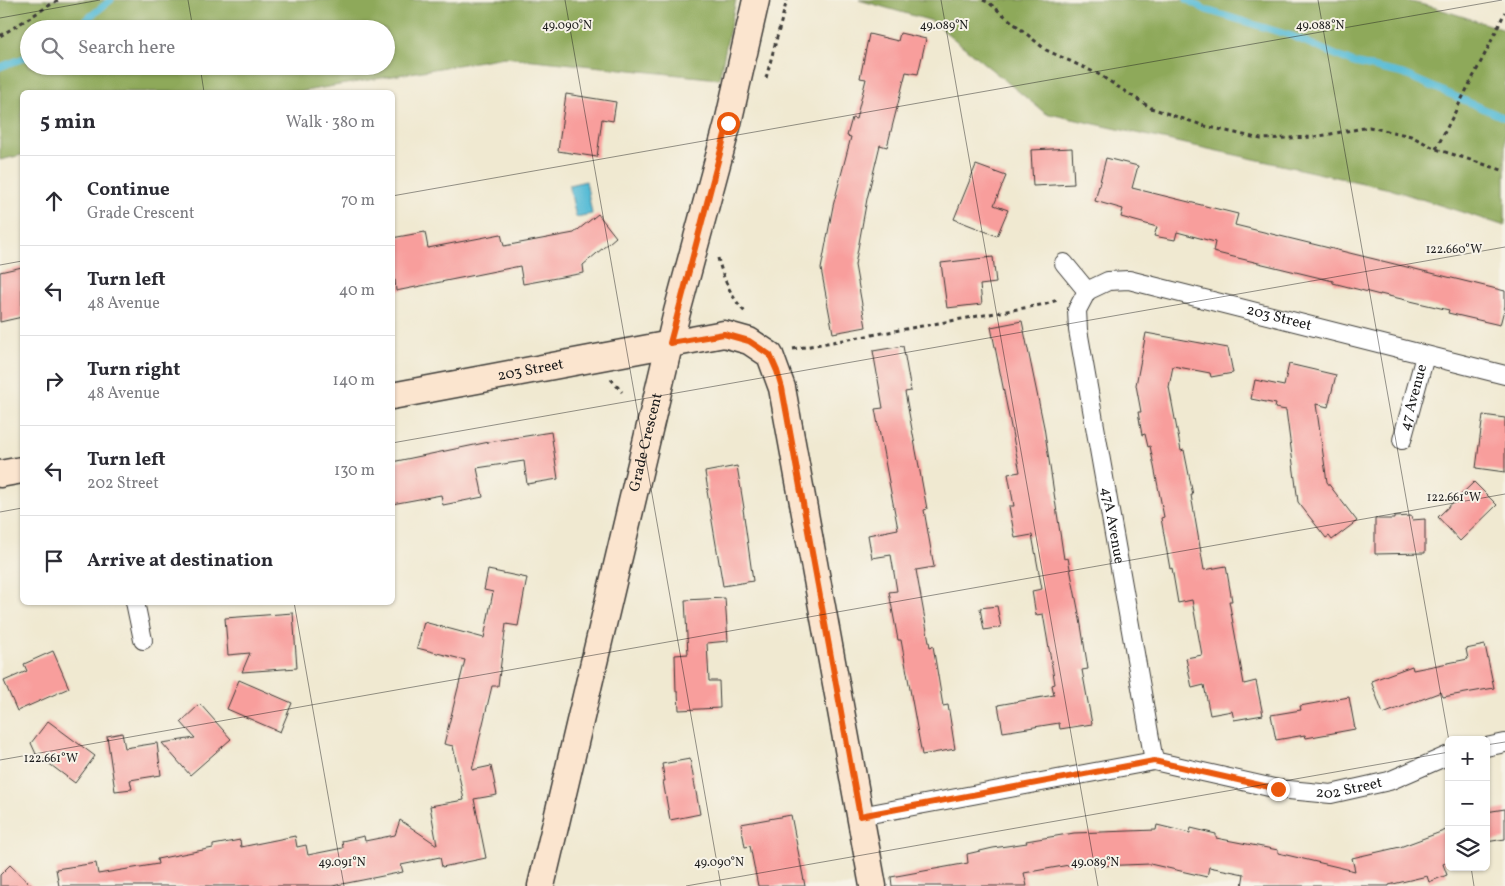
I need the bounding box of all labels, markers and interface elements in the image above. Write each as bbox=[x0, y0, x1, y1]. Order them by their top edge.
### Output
text: 49.090°N bbox=[542, 18, 592, 34]
text: 49.089°N bbox=[920, 18, 968, 34]
text: 49.088°N bbox=[1296, 18, 1344, 34]
search box bbox=[20, 20, 395, 75]
icon: search bbox=[38, 34, 66, 62]
text: Search here bbox=[78, 35, 175, 61]
text: 5 min bbox=[40, 108, 96, 137]
text: Walk · 380 m bbox=[286, 112, 375, 134]
route start bbox=[717, 112, 740, 135]
text: Continue bbox=[87, 177, 170, 203]
icon: ahead bbox=[40, 187, 68, 215]
text: 70 m bbox=[341, 190, 375, 212]
text: Grade Crescent bbox=[87, 203, 195, 225]
text: 122.660°W bbox=[1426, 242, 1482, 258]
text: Turn left bbox=[87, 267, 166, 293]
icon: left bbox=[40, 277, 68, 305]
text: 40 m bbox=[339, 280, 375, 302]
text: 48 Avenue bbox=[87, 293, 160, 315]
street label: 203 Street bbox=[1244, 300, 1314, 336]
street label: 203 Street bbox=[496, 354, 565, 387]
text: Turn right bbox=[87, 357, 180, 383]
street label: 47 Avenue bbox=[1394, 362, 1433, 433]
icon: right bbox=[40, 367, 68, 395]
text: 140 m bbox=[333, 370, 375, 392]
text: 48 Avenue bbox=[87, 383, 160, 405]
street label: Grade Crescent bbox=[624, 391, 668, 494]
text: Turn left bbox=[87, 447, 166, 473]
icon: left bbox=[40, 457, 68, 485]
text: 130 m bbox=[334, 460, 375, 482]
text: 202 Street bbox=[87, 473, 159, 495]
street label: 47A Avenue bbox=[1095, 486, 1130, 565]
text: 122.661°W bbox=[1427, 490, 1481, 506]
icon: arrive bbox=[40, 547, 68, 575]
text: Arrive at destination bbox=[87, 548, 273, 574]
map controls bbox=[1445, 736, 1490, 871]
button: + bbox=[1445, 736, 1490, 781]
text: 122.661°W bbox=[24, 751, 78, 767]
street label: 202 Street bbox=[1315, 772, 1384, 805]
route end bbox=[1267, 778, 1290, 801]
button: − bbox=[1445, 781, 1490, 826]
button: layers bbox=[1445, 826, 1490, 871]
text: 49.091°N bbox=[318, 855, 366, 871]
text: 49.090°N bbox=[694, 855, 744, 871]
text: 49.089°N bbox=[1071, 855, 1119, 871]

